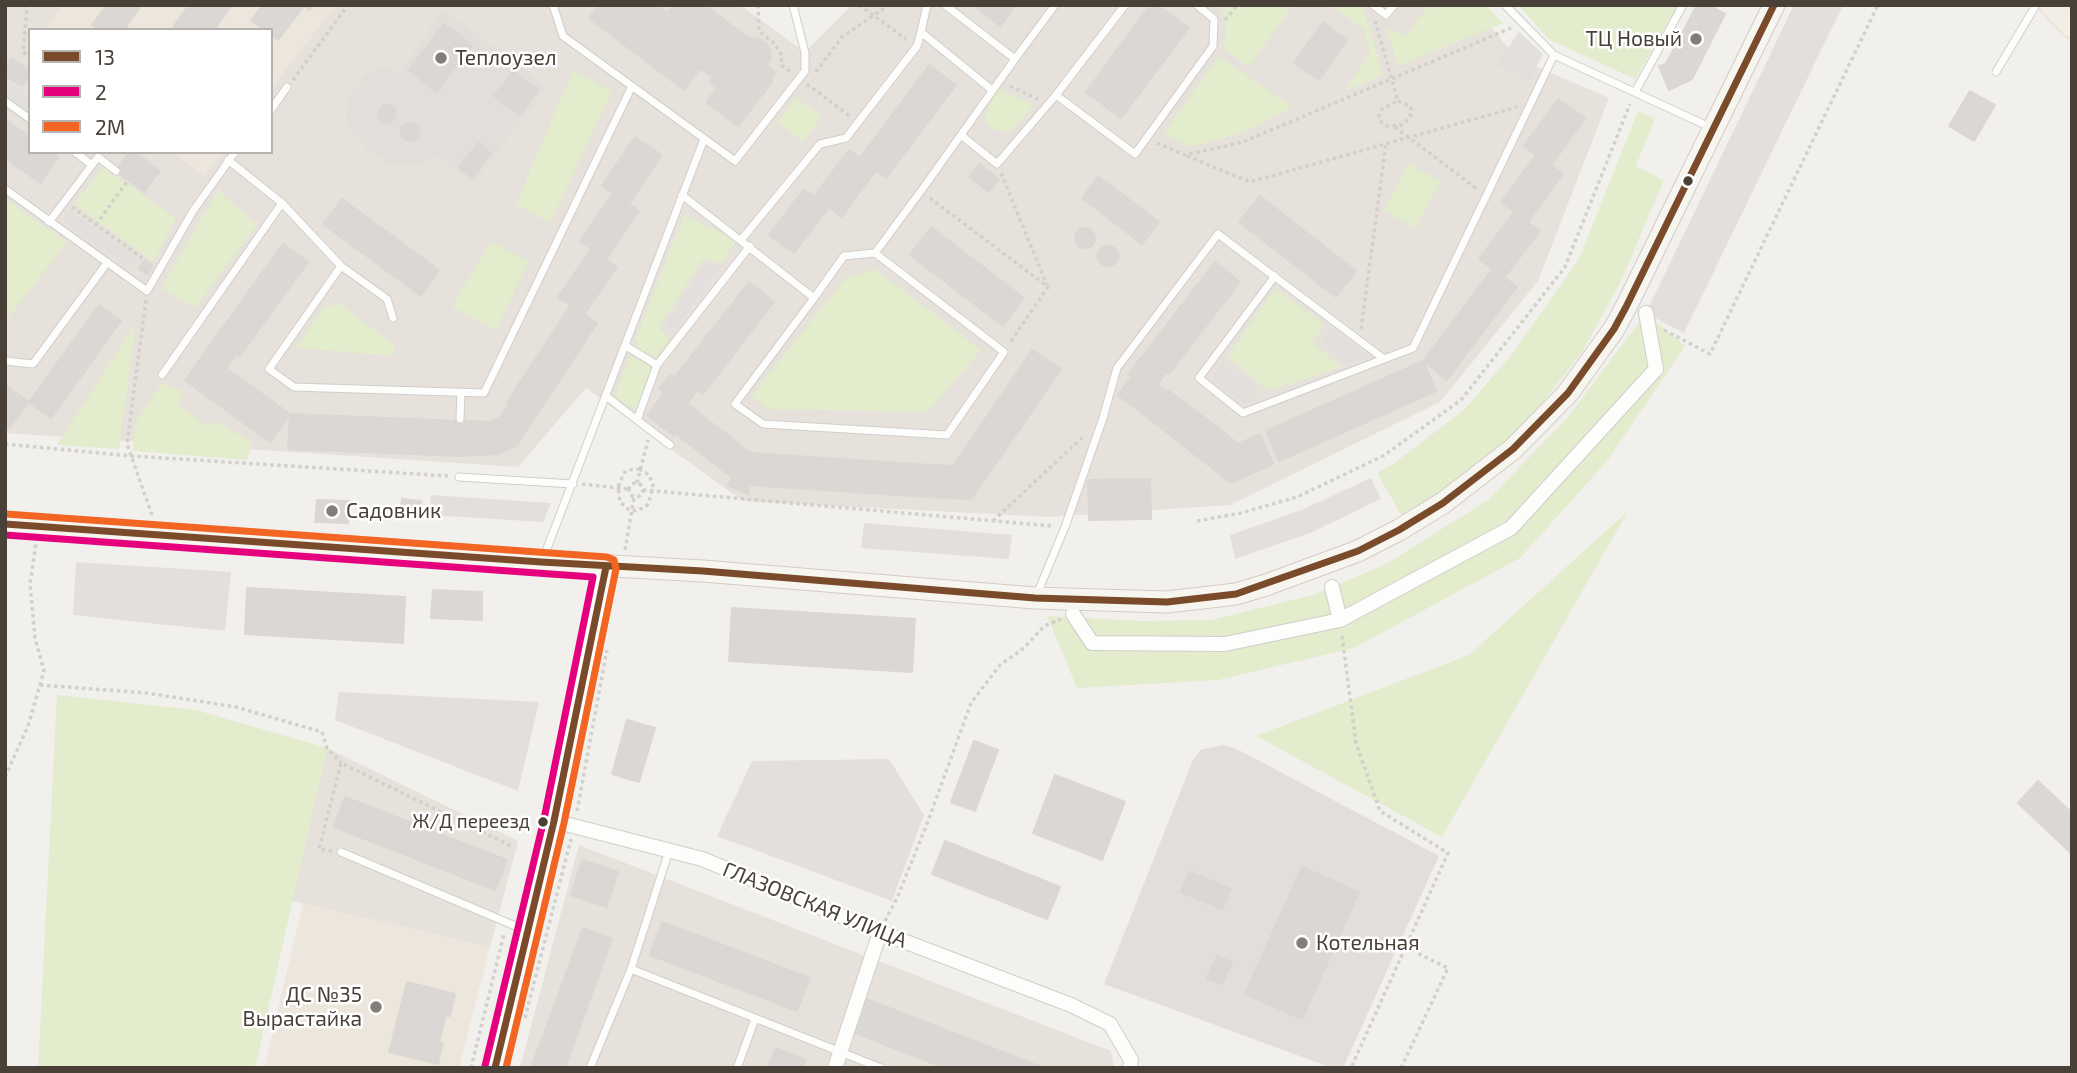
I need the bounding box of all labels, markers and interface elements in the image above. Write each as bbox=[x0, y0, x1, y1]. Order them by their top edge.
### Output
place label: ТЦ Новый bbox=[1585, 26, 1682, 52]
legend bbox=[28, 28, 273, 154]
marker: ТЦ Новый bbox=[1688, 31, 1704, 47]
text: 13 bbox=[95, 44, 115, 69]
place label: Теплоузел bbox=[455, 45, 557, 71]
marker: Теплоузел bbox=[433, 50, 449, 66]
text: 2 bbox=[95, 79, 107, 104]
text: 2М bbox=[95, 114, 125, 139]
unlabelled marker bbox=[1681, 174, 1695, 188]
place label: Садовник bbox=[346, 498, 441, 524]
marker: Садовник bbox=[324, 503, 340, 519]
place label: Ж/Д переезд bbox=[412, 811, 530, 833]
marker: Ж/Д переезд bbox=[536, 815, 550, 829]
street label: ГЛАЗОВСКАЯ УЛИЦА bbox=[719, 857, 911, 953]
place label: Котельная bbox=[1316, 930, 1420, 956]
marker: Котельная bbox=[1294, 935, 1310, 951]
place label: ДС №35 Вырастайка bbox=[243, 982, 362, 1032]
marker: ДС №35 Вырастайка bbox=[368, 999, 384, 1015]

